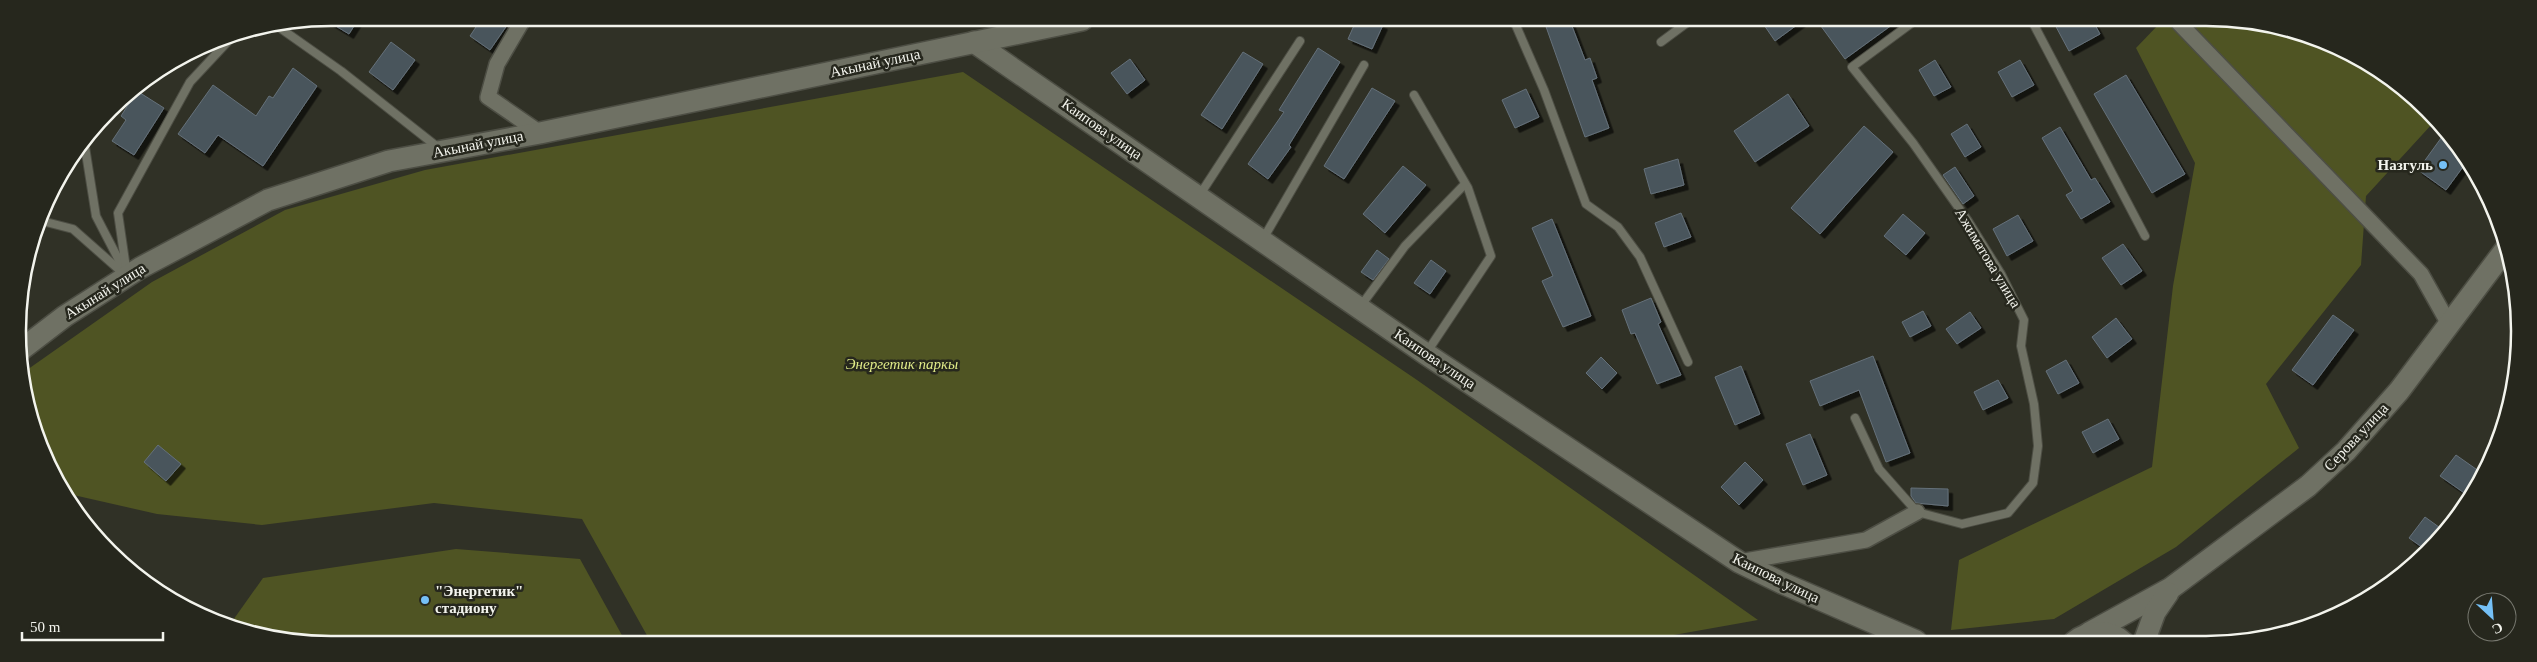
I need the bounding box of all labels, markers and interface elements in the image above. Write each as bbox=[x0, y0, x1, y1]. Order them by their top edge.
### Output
street label: Акынай улица bbox=[828, 46, 922, 80]
street label: Каипова улица bbox=[1059, 95, 1146, 163]
street label: Акынай улица bbox=[431, 127, 525, 161]
place label: Назгуль bbox=[2378, 157, 2433, 173]
marker: Назгуль bbox=[2437, 159, 2449, 171]
street label: Ажиматова улица bbox=[1952, 205, 2024, 311]
street label: Акынай улица bbox=[62, 260, 148, 322]
street label: Каипова улица bbox=[1391, 326, 1479, 392]
park label: Энергетик паркы bbox=[846, 356, 958, 372]
street label: Серова улица bbox=[2321, 400, 2391, 474]
street label: Каипова улица bbox=[1730, 550, 1822, 606]
place label: "Энергетик" стадиону bbox=[435, 583, 523, 616]
north arrow bbox=[2467, 592, 2517, 642]
marker: "Энергетик" стадиону bbox=[419, 594, 431, 606]
scale bar bbox=[22, 610, 164, 642]
text: 50 m bbox=[30, 619, 61, 635]
text: С bbox=[2490, 619, 2505, 637]

